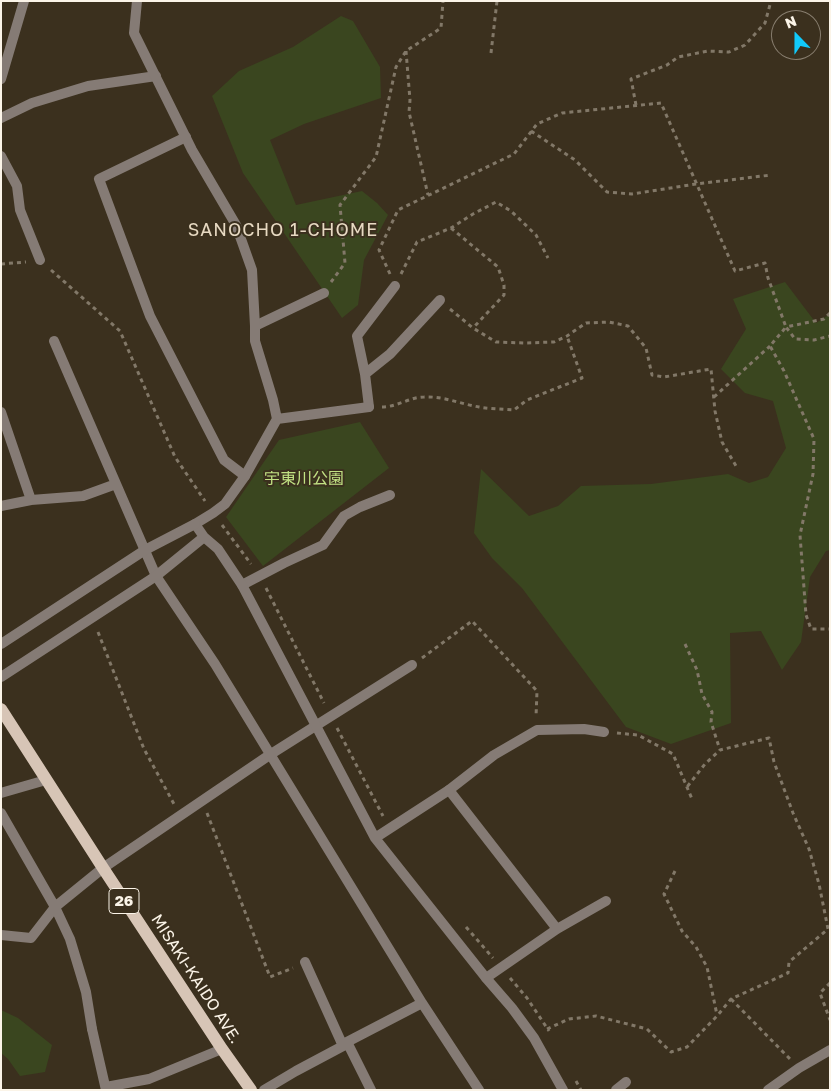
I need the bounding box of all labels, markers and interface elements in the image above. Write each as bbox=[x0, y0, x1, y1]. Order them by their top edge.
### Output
north arrow bbox=[771, 10, 821, 60]
text: N bbox=[782, 12, 799, 31]
district label: SANOCHO 1-CHOME bbox=[186, 219, 380, 241]
park label: 宇東川公園 bbox=[264, 469, 344, 489]
road number: 26 bbox=[109, 888, 139, 914]
street label: MISAKI-KAIDO AVE. bbox=[147, 911, 245, 1047]

